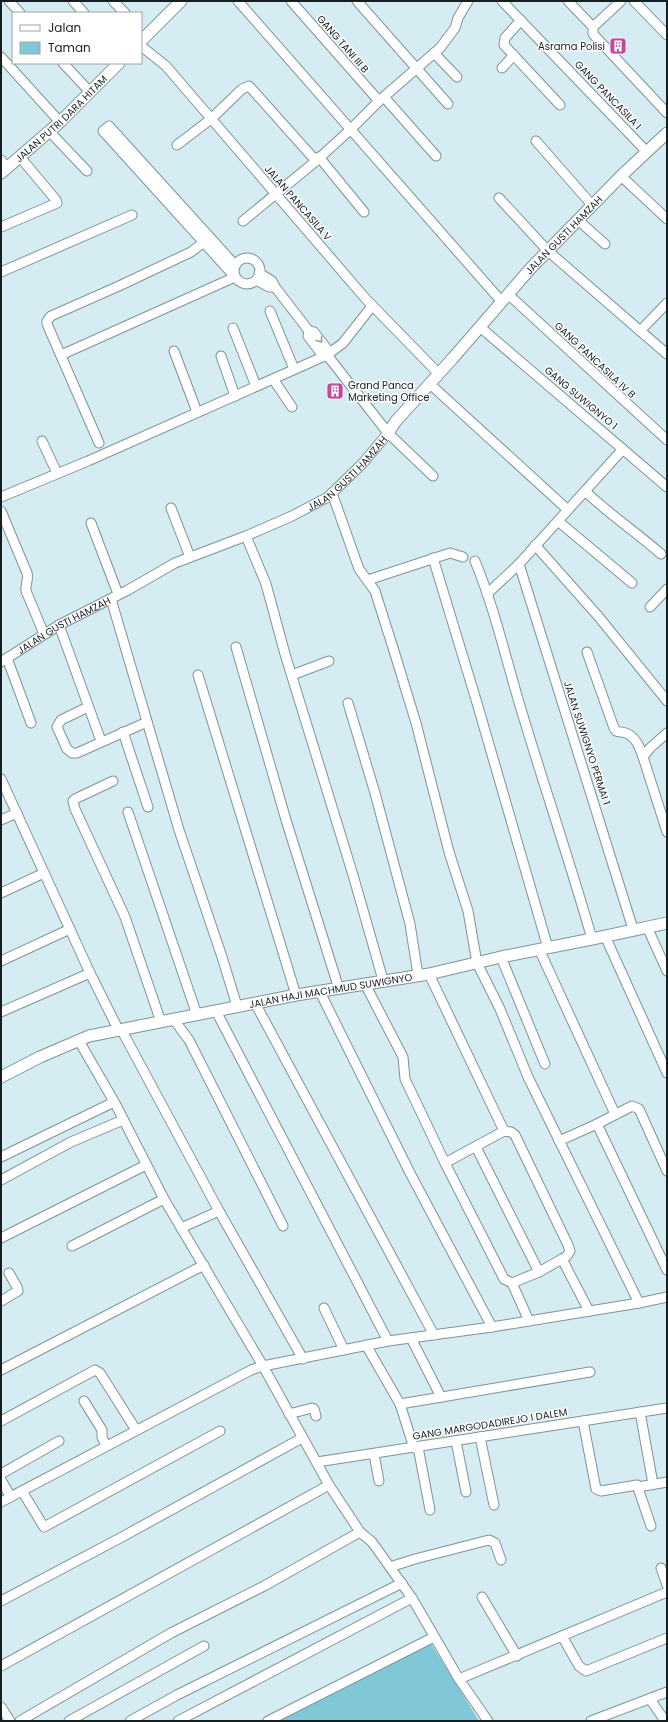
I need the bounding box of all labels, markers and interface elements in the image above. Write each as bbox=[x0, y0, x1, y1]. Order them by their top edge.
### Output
legend bbox=[12, 12, 142, 64]
street label: GANG TANI III B bbox=[314, 12, 372, 76]
text: Jalan bbox=[48, 19, 81, 36]
building icon: Asrama Polisi bbox=[608, 36, 628, 56]
text: Taman bbox=[48, 39, 91, 56]
place label: Asrama Polisi bbox=[538, 39, 605, 54]
street label: GANG PANCASILA I bbox=[571, 57, 645, 133]
street label: JALAN PUTRI DARA HITAM bbox=[11, 72, 110, 165]
street label: JALAN PANCASILA V bbox=[261, 162, 335, 244]
street label: JALAN GUSTI HAMZAH bbox=[521, 192, 606, 277]
street label: GANG PANCASILA IV B bbox=[551, 318, 639, 402]
one-way arrow bbox=[316, 335, 323, 342]
street label: GANG SUWIGNYO 1 bbox=[541, 363, 621, 433]
place label: Grand Panca Marketing Office bbox=[348, 378, 430, 405]
building icon: Grand Panca Marketing Office bbox=[325, 381, 345, 401]
street label: JALAN GUSTI HAMZAH bbox=[304, 432, 390, 514]
street label: JALAN GUSTI HAMZAH bbox=[14, 593, 113, 657]
street label: JALAN SUWIGNYO PERMAI 1 bbox=[560, 679, 614, 807]
street label: JALAN HAJI MACHMUD SUWIGNYO bbox=[248, 969, 413, 1012]
street label: GANG MARGODADIREJO I DALEM bbox=[412, 1404, 568, 1444]

